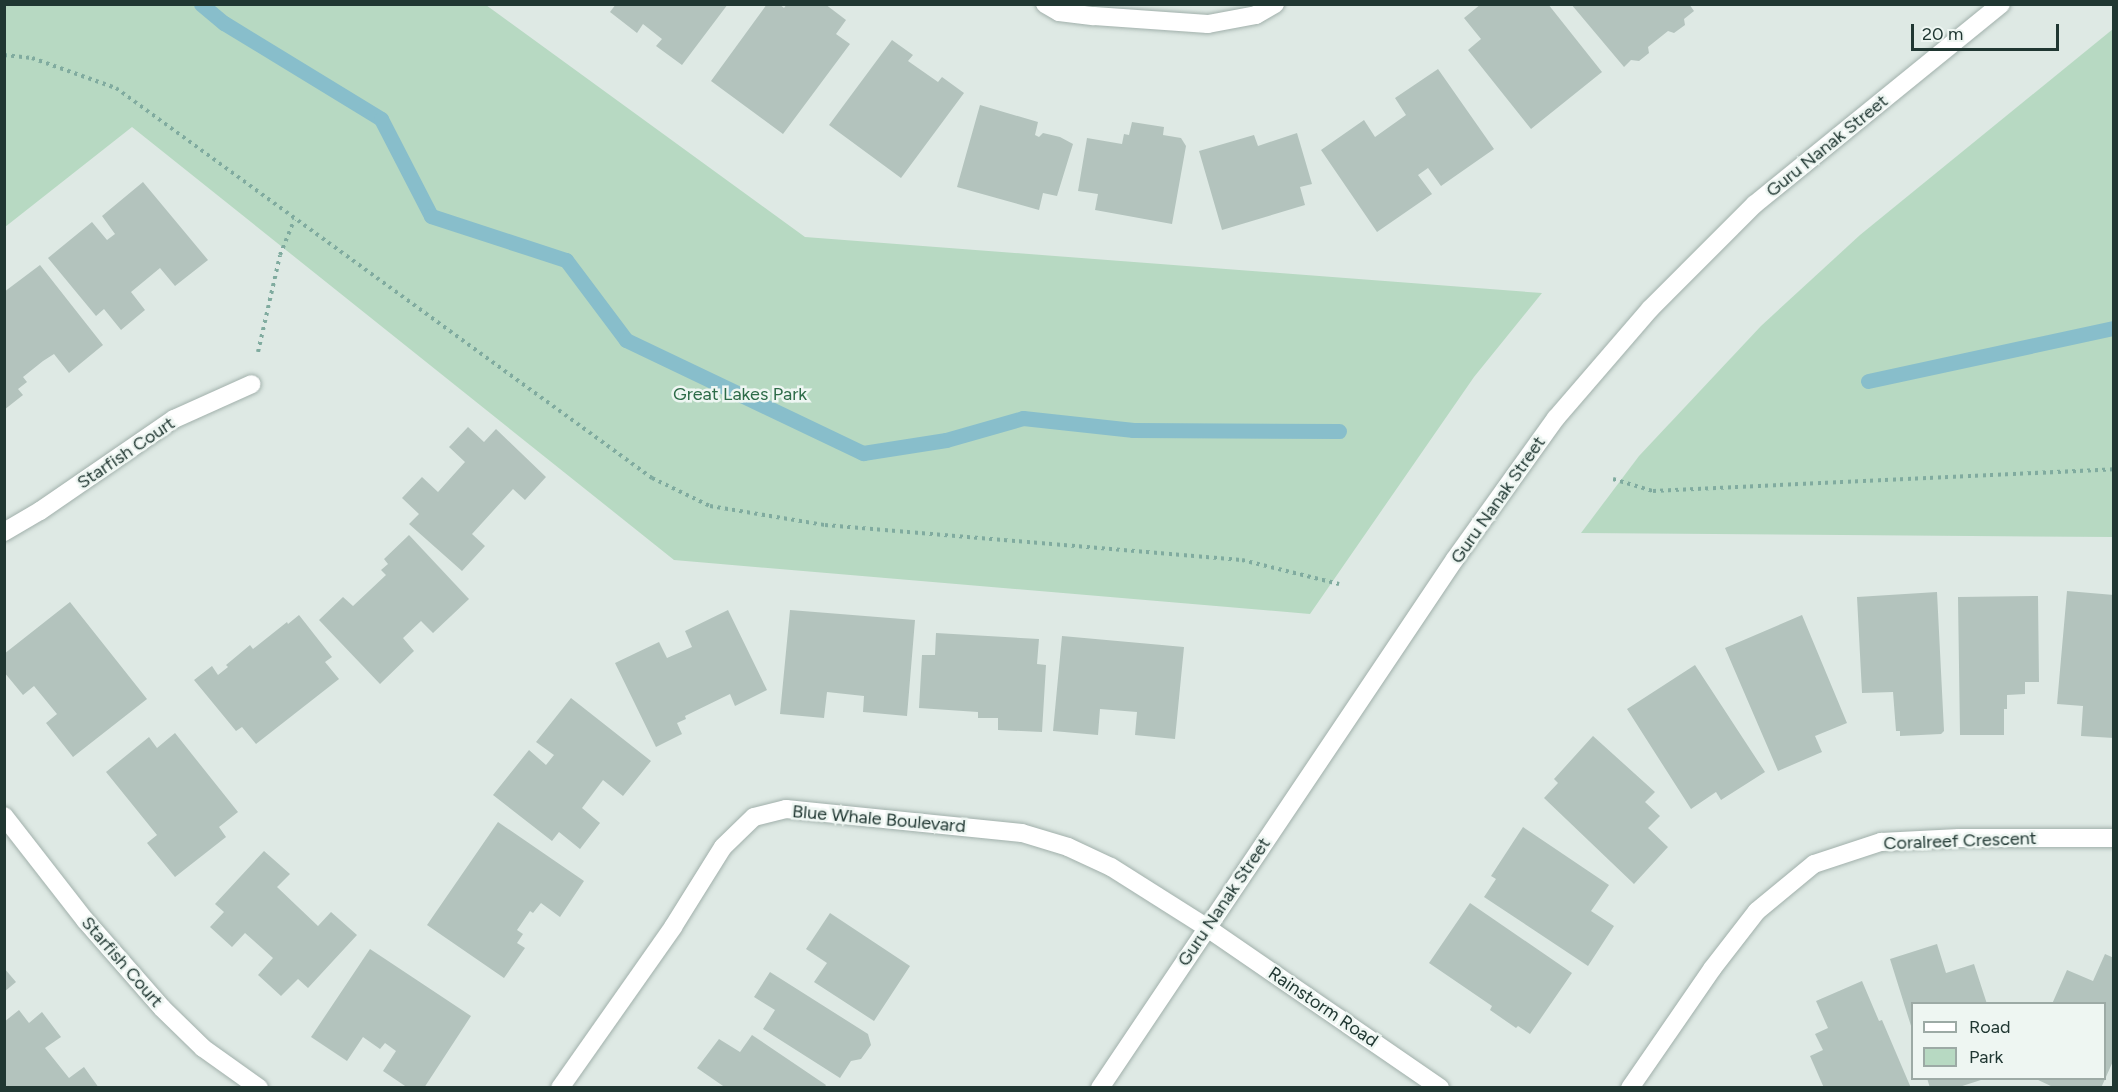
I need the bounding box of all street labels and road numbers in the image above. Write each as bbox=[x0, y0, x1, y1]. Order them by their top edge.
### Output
street label: Guru Nanak Street bbox=[1762, 90, 1892, 202]
street label: Starfish Court bbox=[73, 412, 179, 494]
street label: Guru Nanak Street bbox=[1446, 432, 1550, 568]
street label: Blue Whale Boulevard bbox=[791, 801, 967, 837]
street label: Coralreef Crescent bbox=[1883, 828, 2037, 854]
street label: Guru Nanak Street bbox=[1173, 834, 1275, 970]
street label: Starfish Court bbox=[77, 912, 167, 1012]
street label: Rainstorm Road bbox=[1264, 962, 1382, 1052]

